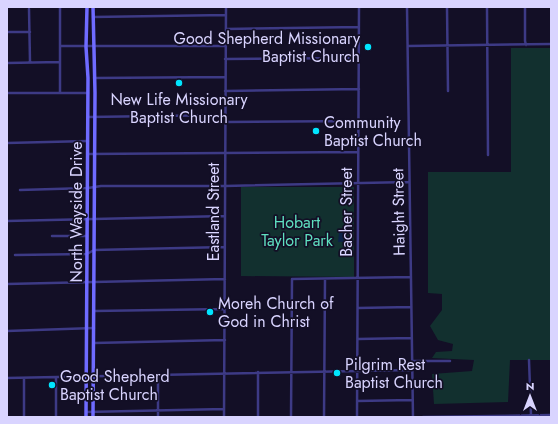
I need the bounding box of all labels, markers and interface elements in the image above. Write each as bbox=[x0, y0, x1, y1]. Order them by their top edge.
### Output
place label: Good Shepherd Missionary Baptist Church bbox=[174, 27, 361, 68]
marker: Good Shepherd Missionary Baptist Church bbox=[363, 42, 373, 52]
marker: New Life Missionary Baptist Church bbox=[174, 78, 184, 88]
place label: New Life Missionary Baptist Church bbox=[110, 88, 248, 129]
place label: Community Baptist Church bbox=[324, 111, 422, 152]
marker: Community Baptist Church bbox=[311, 126, 321, 136]
street label: North Wayside Drive bbox=[65, 142, 88, 282]
street label: Eastland Street bbox=[202, 163, 225, 261]
street label: Bacher Street bbox=[335, 167, 358, 257]
street label: Haight Street bbox=[386, 168, 411, 256]
park label: Hobart Taylor Park bbox=[261, 211, 334, 252]
place label: Moreh Church of God in Christ bbox=[218, 292, 334, 333]
marker: Moreh Church of God in Christ bbox=[205, 307, 215, 317]
place label: Pilgrim Rest Baptist Church bbox=[345, 353, 443, 394]
place label: Good Shepherd Baptist Church bbox=[60, 365, 170, 406]
marker: Pilgrim Rest Baptist Church bbox=[332, 368, 342, 378]
north arrow bbox=[510, 376, 550, 416]
text: N bbox=[526, 378, 534, 394]
marker: Good Shepherd Baptist Church bbox=[47, 380, 57, 390]

